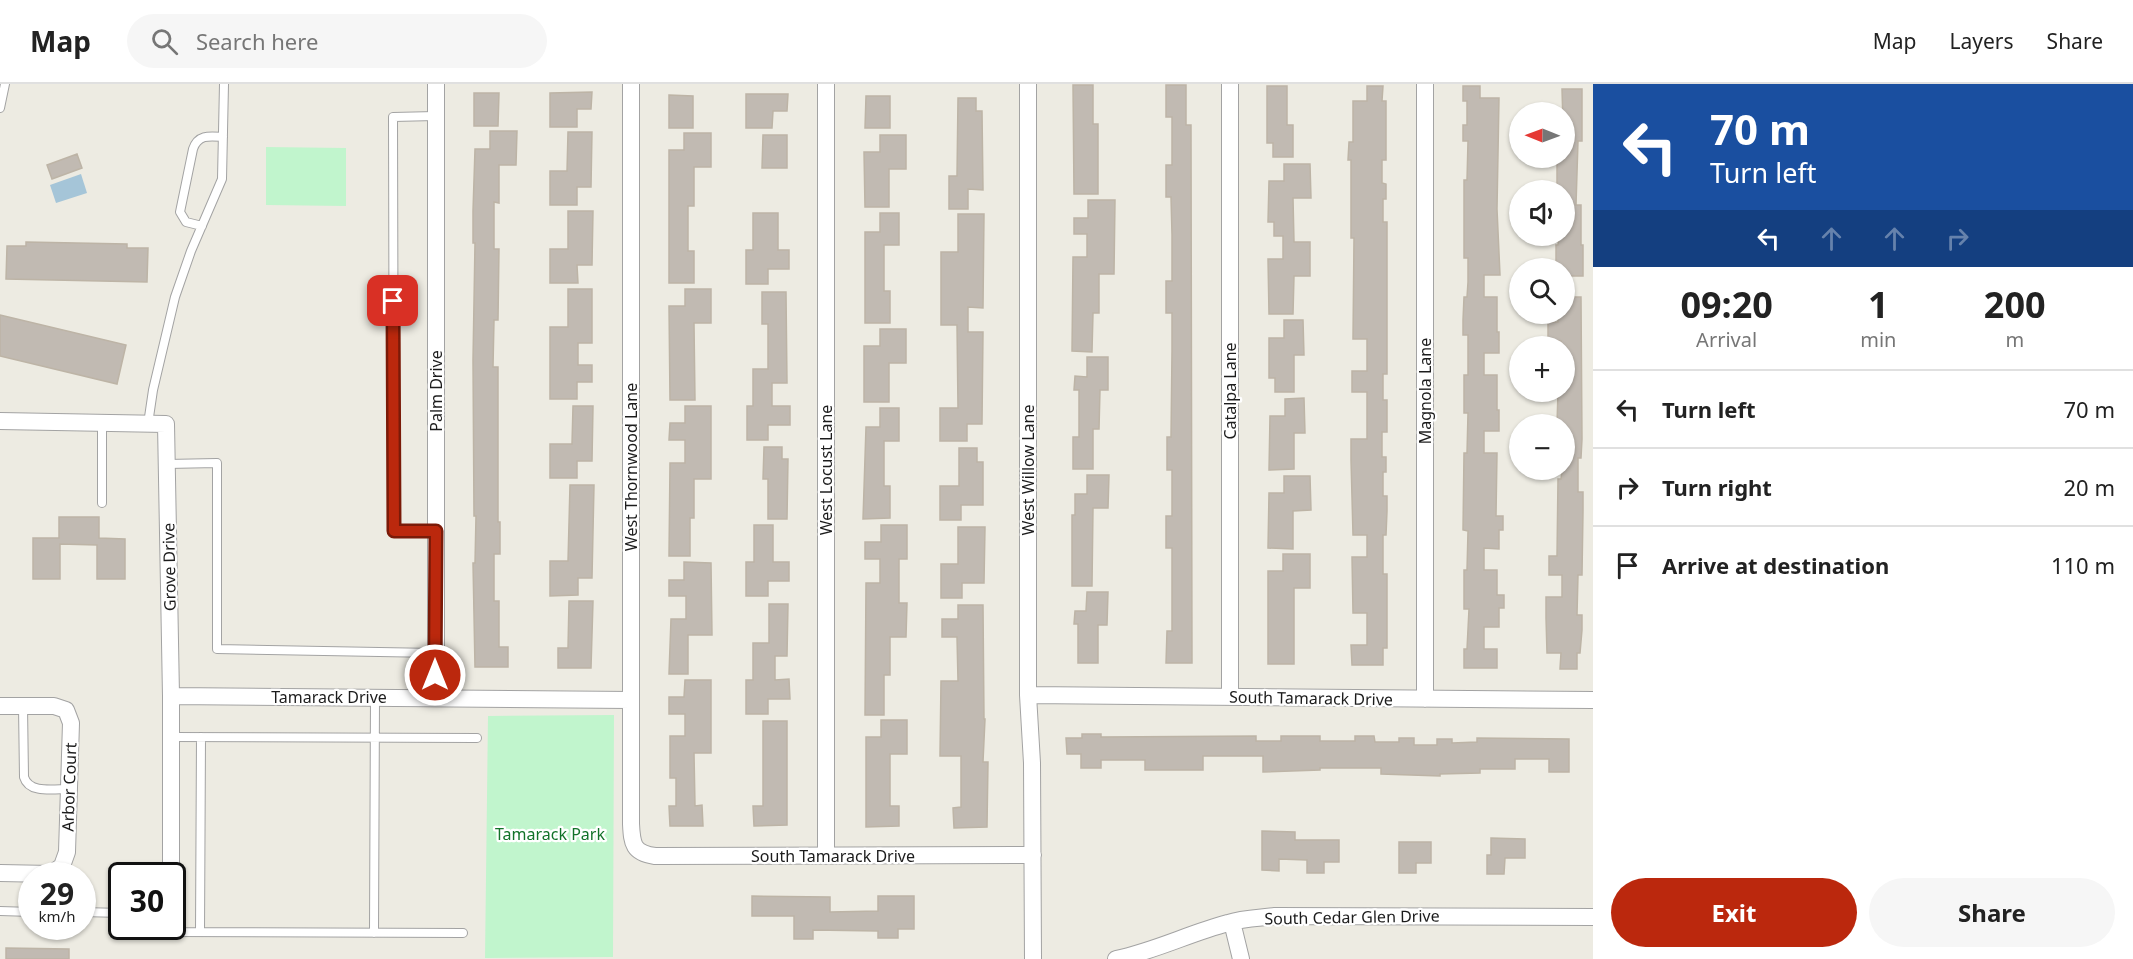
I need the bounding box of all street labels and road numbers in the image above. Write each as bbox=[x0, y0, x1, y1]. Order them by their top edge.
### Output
street label: Magnola Lane bbox=[1414, 338, 1436, 444]
street label: Catalpa Lane bbox=[1219, 342, 1241, 440]
street label: Palm Drive bbox=[425, 350, 447, 432]
street label: West Thornwood Lane bbox=[620, 383, 642, 551]
street label: West Locust Lane bbox=[815, 405, 837, 535]
street label: West Willow Lane bbox=[1017, 405, 1039, 535]
street label: Grove Drive bbox=[157, 523, 181, 611]
street label: Tamarack Drive bbox=[271, 686, 387, 708]
street label: South Tamarack Drive bbox=[1229, 686, 1393, 710]
street label: Arbor Court bbox=[56, 742, 82, 832]
street label: South Tamarack Drive bbox=[751, 845, 915, 867]
street label: South Cedar Glen Drive bbox=[1264, 904, 1440, 930]

